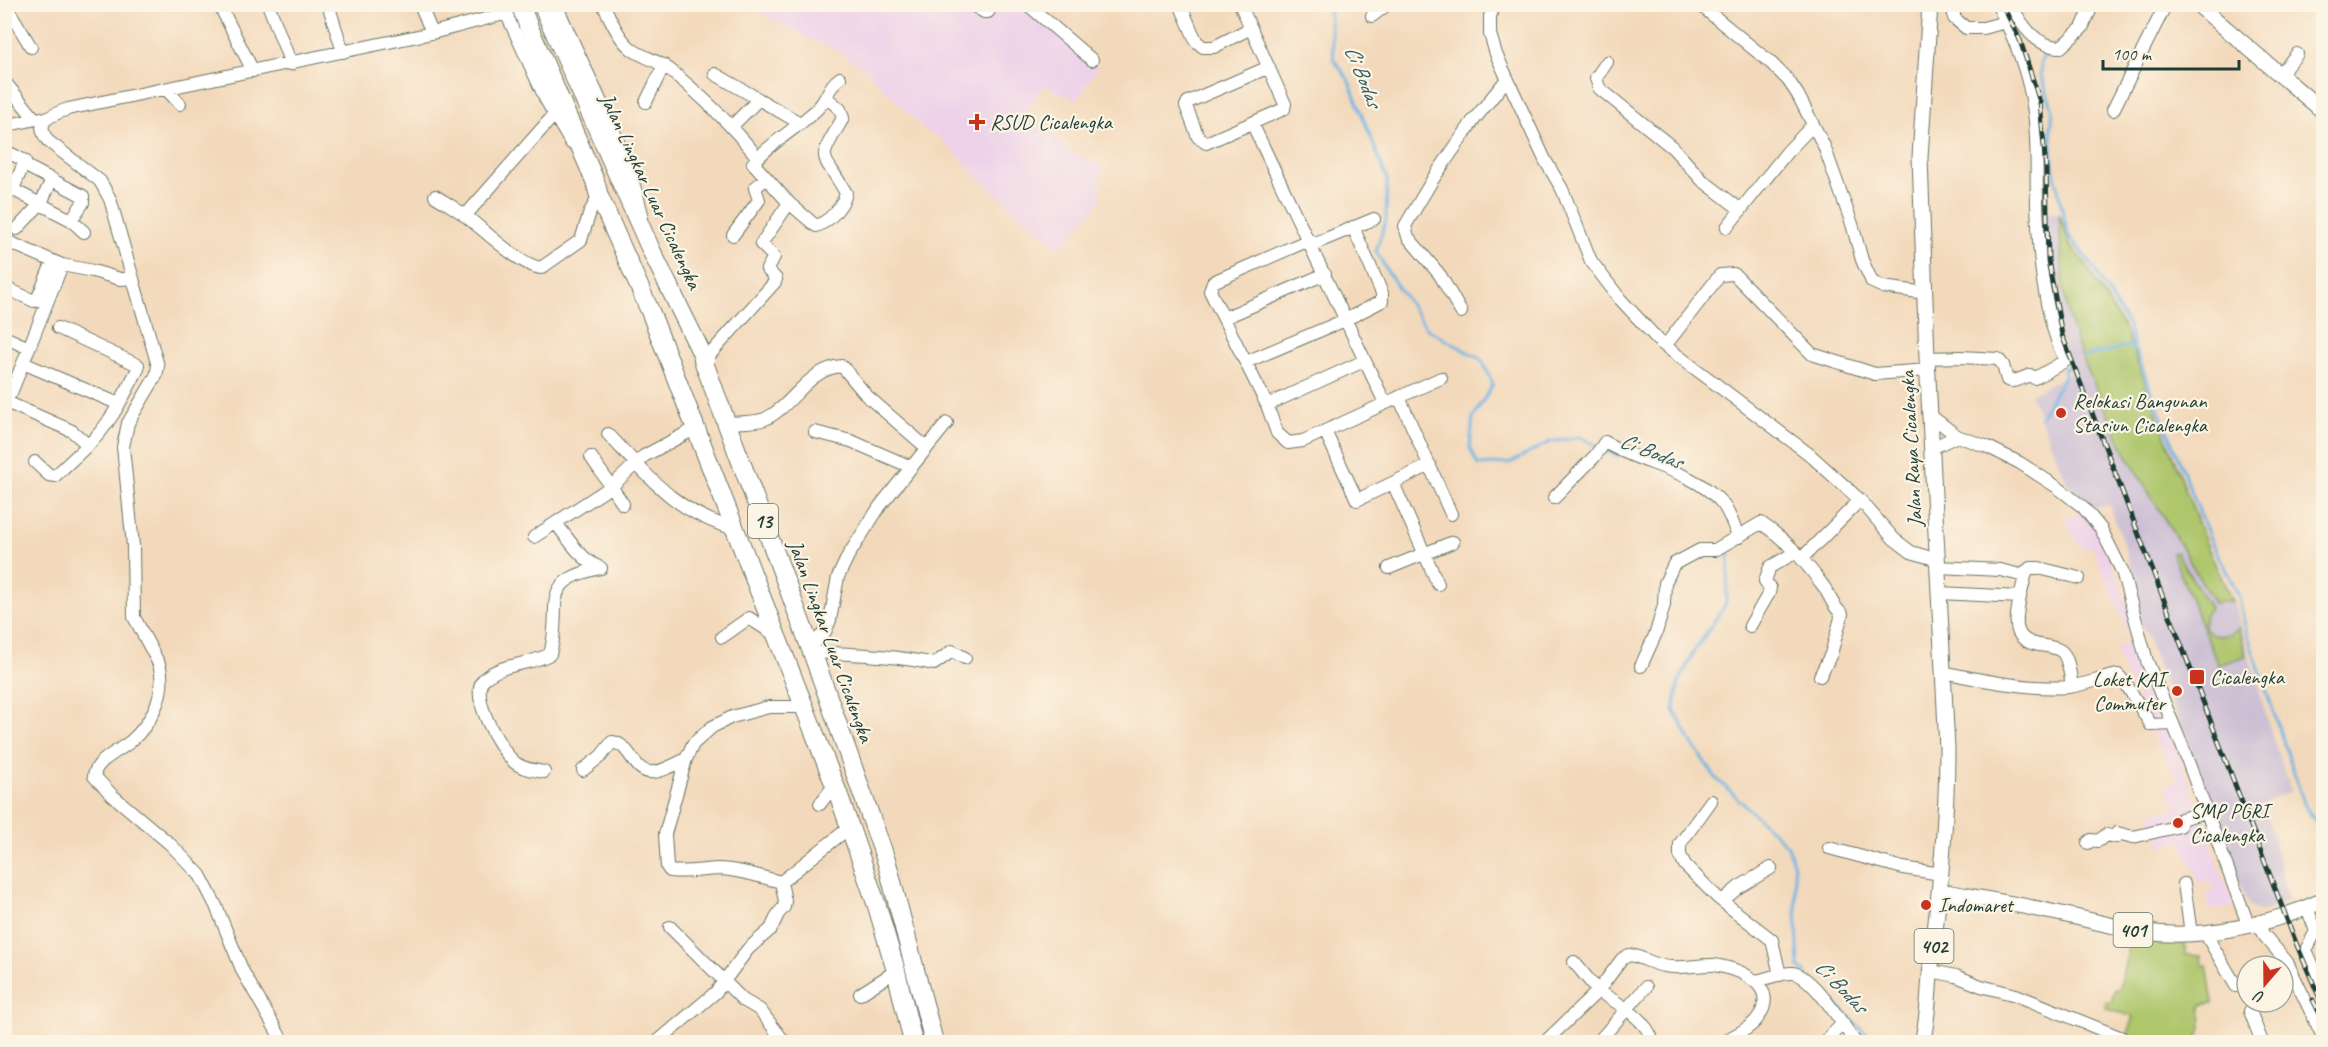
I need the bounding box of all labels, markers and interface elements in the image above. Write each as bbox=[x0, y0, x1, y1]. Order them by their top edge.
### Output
scale bar bbox=[2103, 33, 2240, 71]
water label: Ci Bodas bbox=[1338, 41, 1389, 114]
text: 100 m bbox=[2112, 43, 2153, 65]
street label: Jalan Lingkar Luar Cicalengka bbox=[594, 88, 709, 295]
place label: RSUD Cicalengka bbox=[990, 109, 1114, 135]
marker: RSUD Cicalengka bbox=[968, 113, 986, 131]
street label: Jalan Raya Cicalengka bbox=[1894, 369, 1928, 529]
place label: Relokasi Bangunan Stasiun Cicalengka bbox=[2073, 388, 2209, 438]
marker: Relokasi Bangunan Stasiun Cicalengka bbox=[2054, 406, 2068, 420]
water label: Ci Bodas bbox=[1616, 426, 1689, 477]
road number: 13 bbox=[748, 504, 778, 538]
street label: Jalan Lingkar Luar Cicalengka bbox=[782, 535, 880, 747]
place label: Cicalengka bbox=[2210, 664, 2286, 690]
place label: Loket KAI Commuter bbox=[2093, 666, 2170, 716]
marker: Cicalengka bbox=[2188, 668, 2206, 686]
marker: Loket KAI Commuter bbox=[2170, 684, 2184, 698]
place label: SMP PGRI Cicalengka bbox=[2190, 798, 2273, 848]
marker: SMP PGRI Cicalengka bbox=[2171, 816, 2185, 830]
place label: Indomaret bbox=[1938, 892, 2015, 918]
marker: Indomaret bbox=[1919, 898, 1933, 912]
road number: 401 bbox=[2114, 913, 2152, 947]
road number: 402 bbox=[1914, 929, 1954, 963]
water label: Ci Bodas bbox=[1809, 953, 1876, 1021]
north arrow bbox=[2235, 954, 2295, 1014]
text: U bbox=[2250, 985, 2267, 1008]

